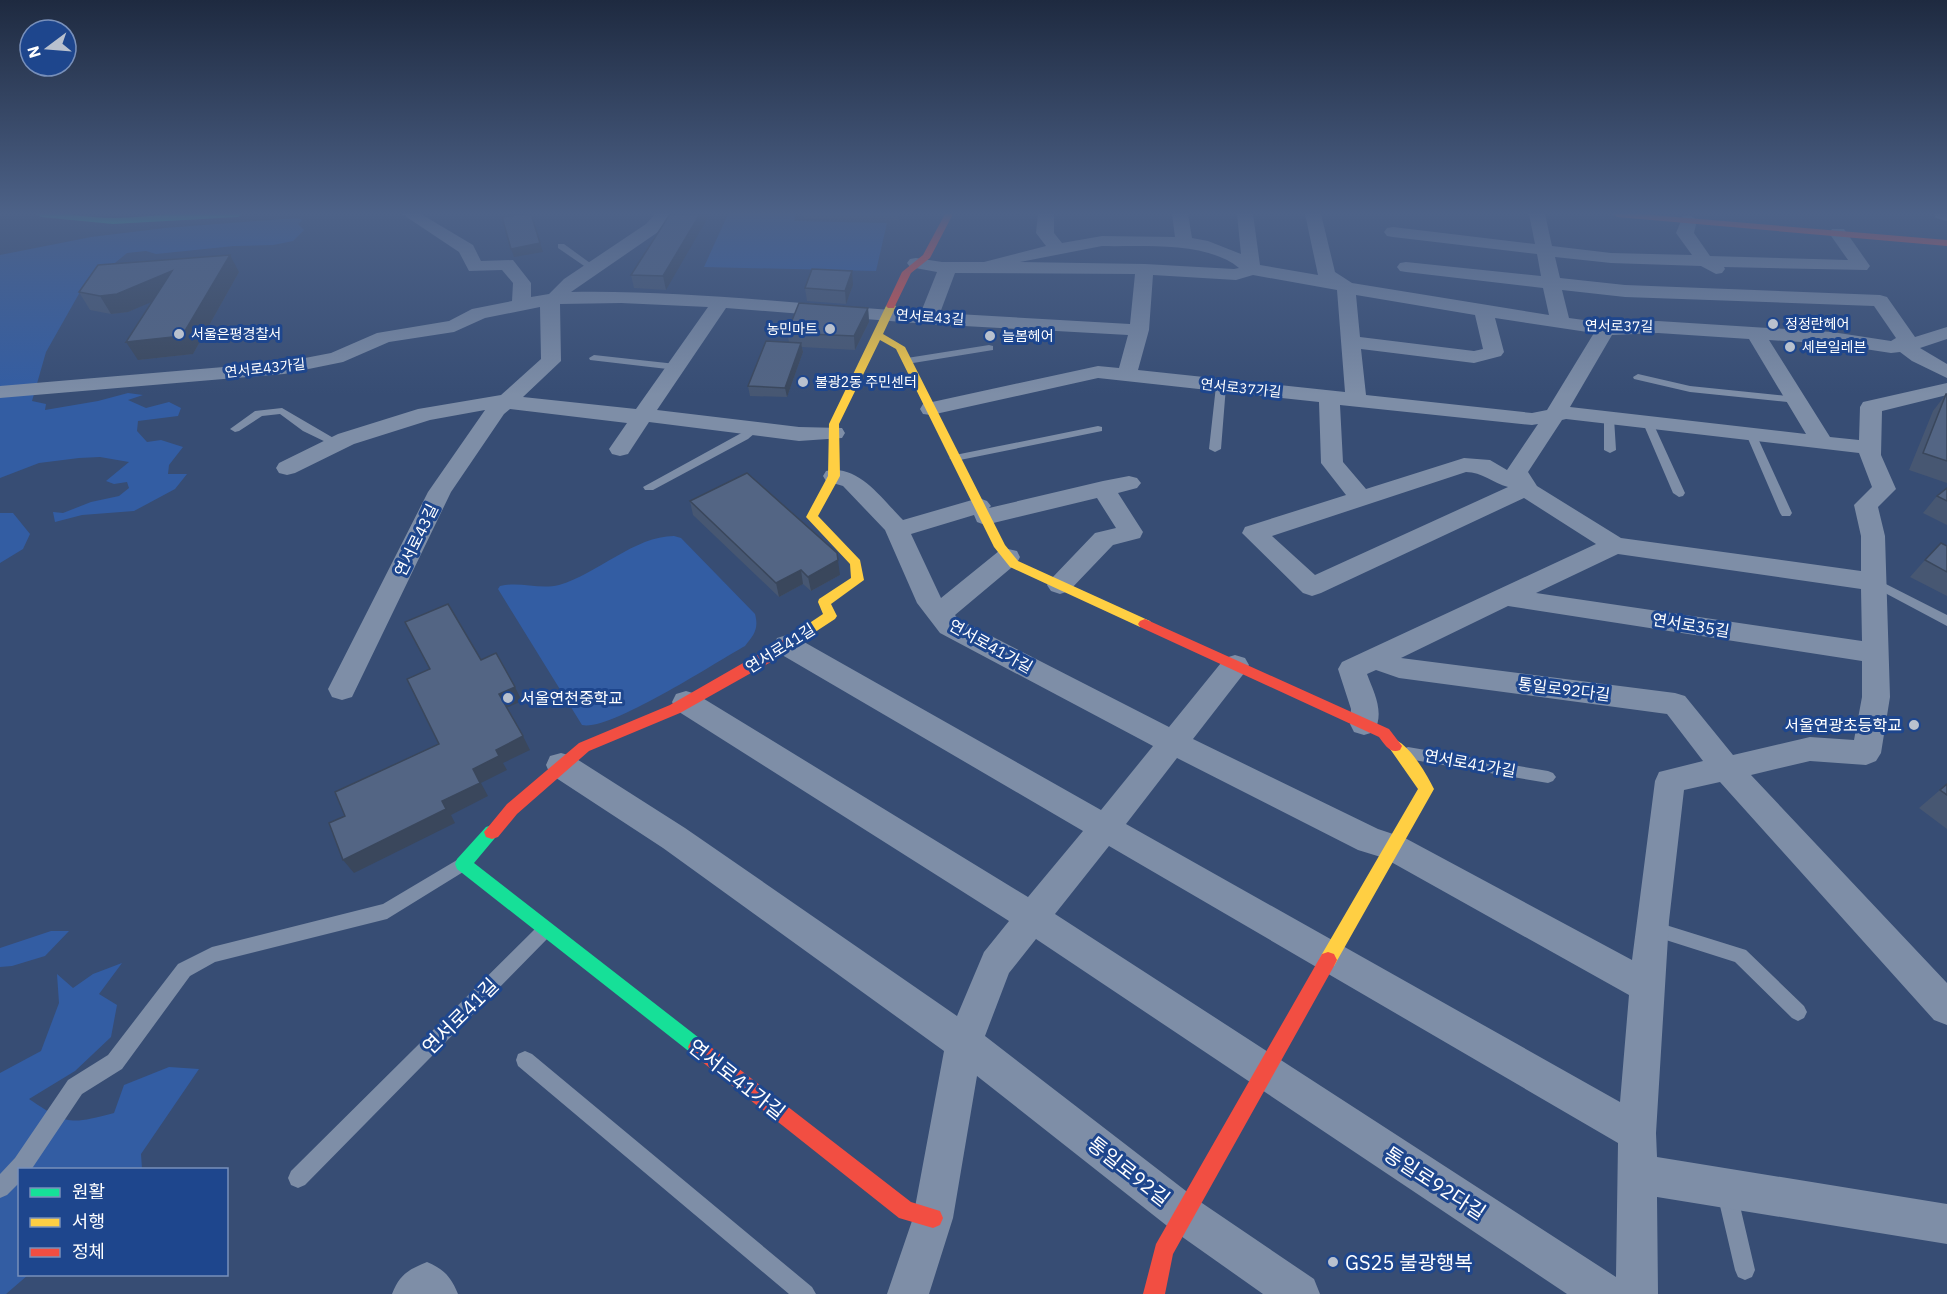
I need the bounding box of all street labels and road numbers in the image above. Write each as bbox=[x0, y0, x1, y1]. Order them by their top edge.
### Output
street label: 연서로43길 bbox=[895, 306, 965, 328]
street label: 연서로37길 bbox=[1585, 316, 1653, 336]
street label: 연서로43가길 bbox=[224, 355, 306, 381]
street label: 연서로37가길 bbox=[1200, 375, 1282, 401]
street label: 연서로43길 bbox=[390, 501, 442, 579]
street label: 연서로35길 bbox=[1651, 609, 1731, 641]
street label: 연서로41가길 bbox=[946, 615, 1036, 677]
street label: 연서로41길 bbox=[742, 619, 818, 677]
street label: 통일로92다길 bbox=[1517, 673, 1611, 705]
street label: 연서로41가길 bbox=[1423, 745, 1517, 781]
street label: 연서로41길 bbox=[416, 972, 504, 1060]
street label: 연서로41가길 bbox=[683, 1033, 791, 1125]
street label: 통일로92길 bbox=[1082, 1130, 1176, 1212]
street label: 통일로92다길 bbox=[1379, 1140, 1491, 1226]

